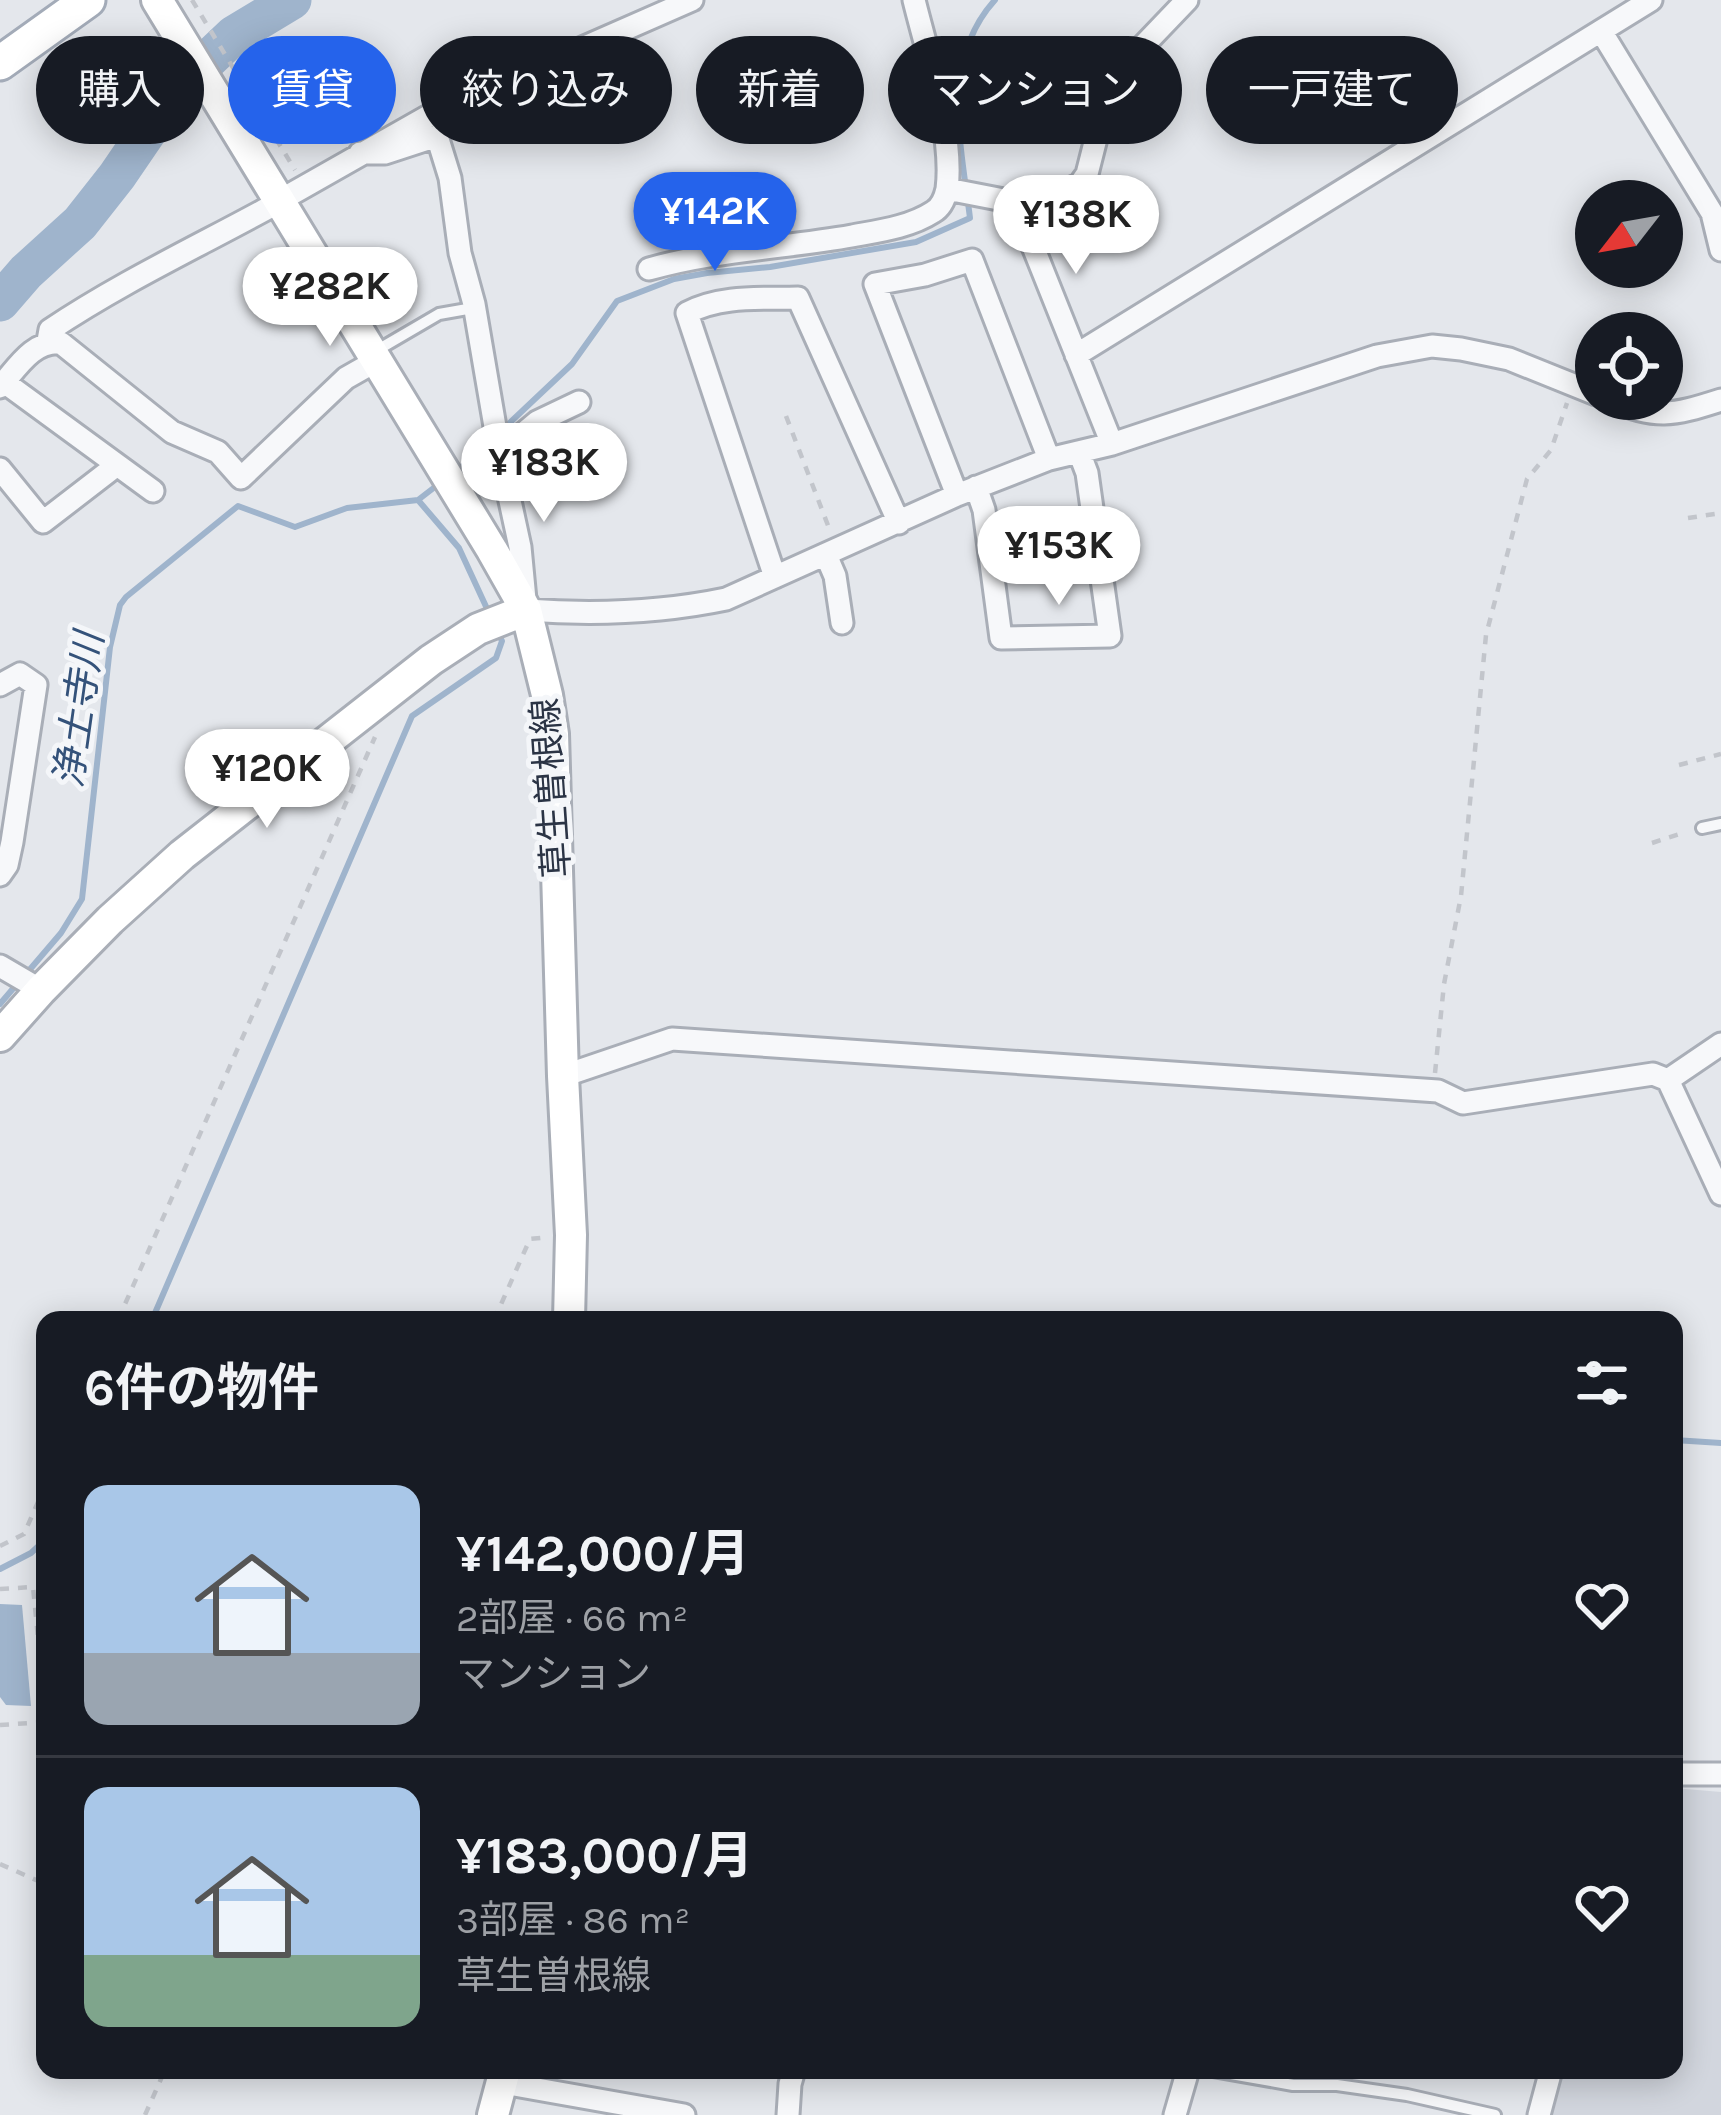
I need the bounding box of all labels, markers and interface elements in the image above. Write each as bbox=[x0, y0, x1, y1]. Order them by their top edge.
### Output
chip: 購入 bbox=[36, 36, 204, 144]
chip: 賃貸 bbox=[228, 36, 396, 144]
chip: 絞り込み bbox=[420, 36, 672, 144]
chip: 新着 bbox=[696, 36, 864, 144]
chip: マンション bbox=[888, 36, 1182, 144]
chip: 一戸建て bbox=[1206, 36, 1458, 144]
pin: ¥142K bbox=[631, 172, 799, 274]
pin: ¥138K bbox=[992, 175, 1160, 277]
north arrow bbox=[1575, 180, 1683, 288]
map controls bbox=[1575, 180, 1683, 420]
text: ¥142K bbox=[660, 188, 770, 234]
text: ¥138K bbox=[1020, 191, 1132, 237]
pin: ¥282K bbox=[246, 247, 414, 349]
text: ¥282K bbox=[270, 263, 390, 309]
button: locate bbox=[1575, 312, 1683, 420]
pin: ¥183K bbox=[460, 423, 628, 525]
text: ¥183K bbox=[488, 439, 600, 485]
pin: ¥153K bbox=[975, 506, 1143, 608]
text: ¥153K bbox=[1004, 522, 1114, 568]
water label: 浄土寺川 bbox=[45, 626, 113, 790]
street label: 草生曽根線 bbox=[524, 697, 578, 879]
pin: ¥120K bbox=[183, 729, 351, 831]
text: ¥120K bbox=[212, 745, 322, 791]
icon: filters bbox=[1569, 1350, 1635, 1416]
text: 6件の物件 bbox=[84, 1358, 319, 1418]
text: ¥142,000/月 bbox=[456, 1524, 750, 1584]
icon: home bbox=[180, 1533, 324, 1677]
icon: heart bbox=[1569, 1572, 1635, 1638]
text: 2部屋 · 66 m² bbox=[456, 1595, 688, 1641]
text: マンション bbox=[456, 1651, 651, 1697]
text: ¥183,000/月 bbox=[456, 1826, 754, 1886]
icon: home bbox=[180, 1835, 324, 1979]
icon: heart bbox=[1569, 1874, 1635, 1940]
text: 3部屋 · 86 m² bbox=[456, 1897, 690, 1943]
text: 草生曽根線 bbox=[456, 1953, 651, 1999]

